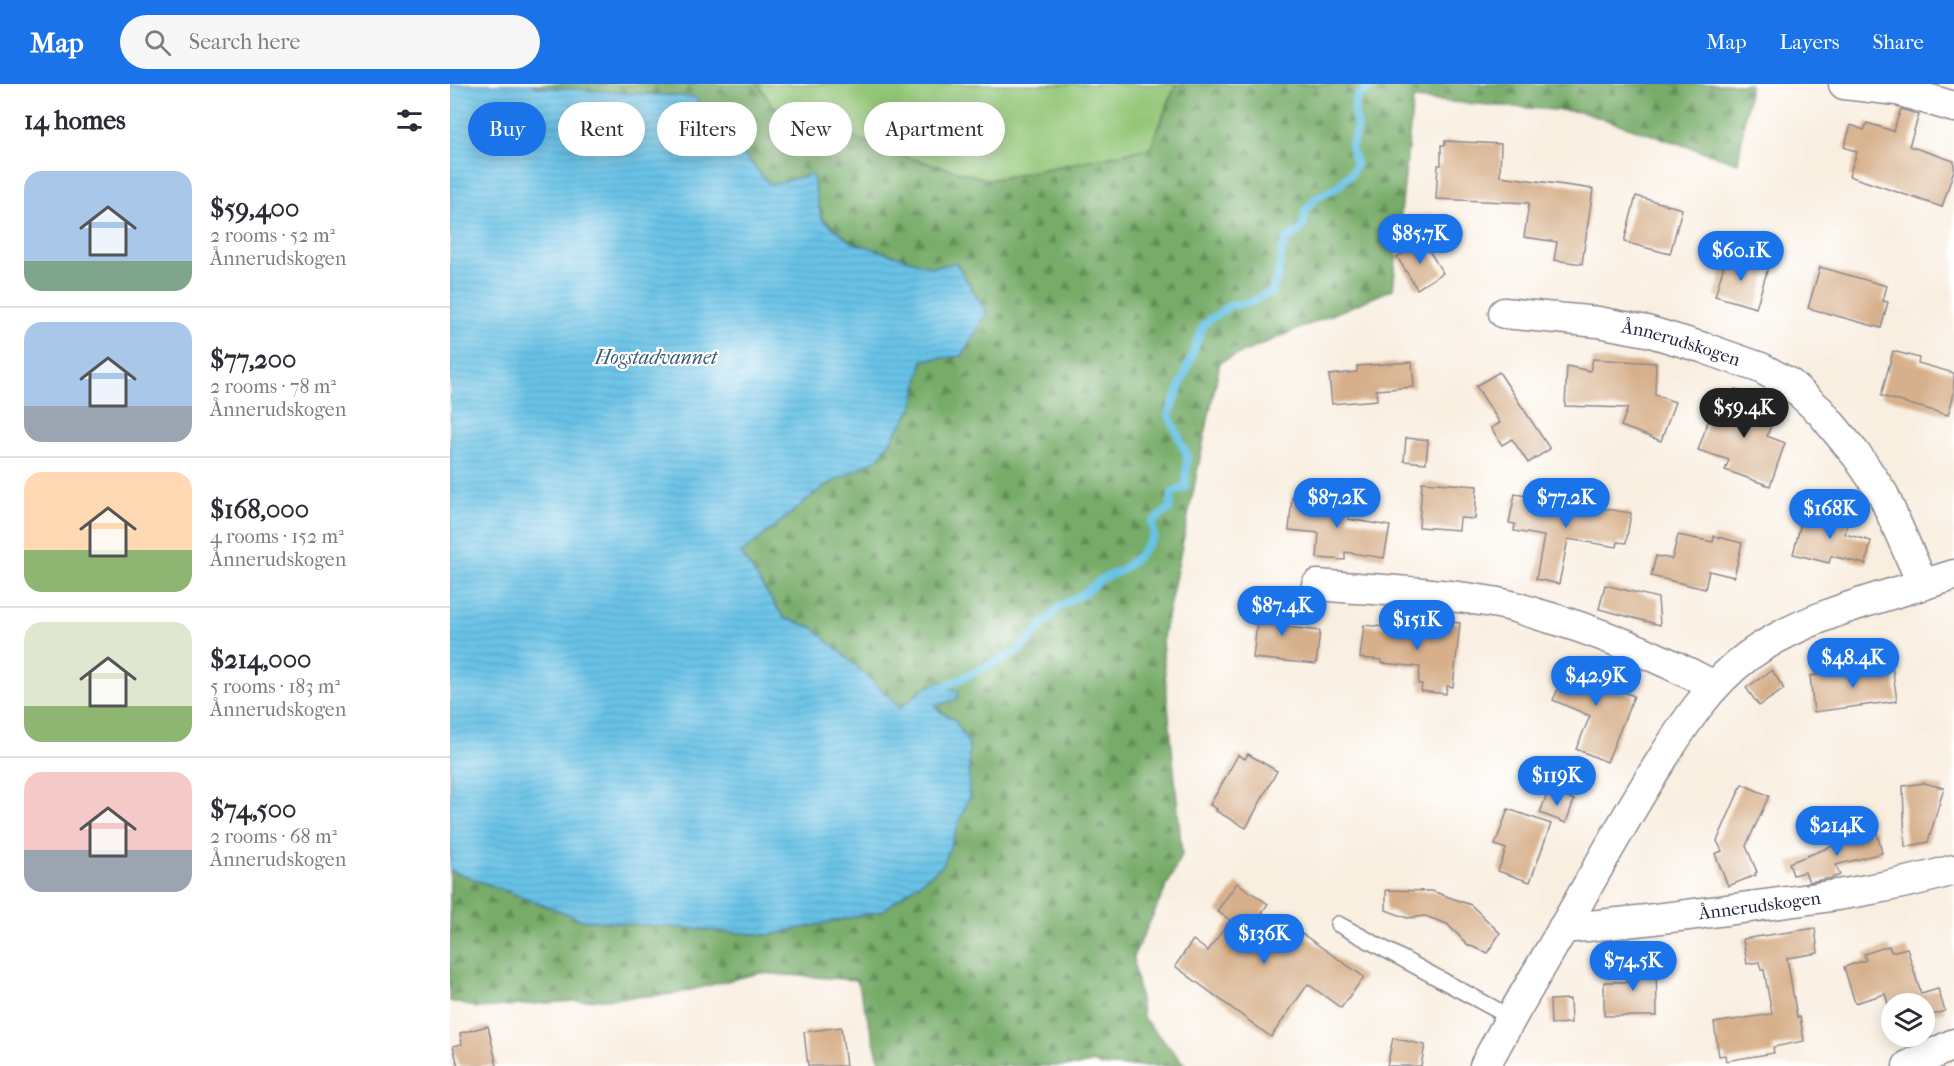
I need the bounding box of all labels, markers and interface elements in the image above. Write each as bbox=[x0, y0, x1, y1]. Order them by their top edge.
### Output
search box bbox=[120, 15, 540, 69]
text: Map bbox=[30, 26, 84, 59]
icon: search bbox=[141, 26, 174, 59]
text: Search here bbox=[189, 29, 300, 55]
text: Map bbox=[1706, 30, 1747, 54]
text: Layers bbox=[1780, 30, 1839, 54]
text: Share bbox=[1872, 30, 1924, 54]
chip: Buy bbox=[468, 102, 546, 156]
chip: Rent bbox=[558, 102, 645, 156]
chip: Filters bbox=[657, 102, 757, 156]
chip: New bbox=[769, 102, 852, 156]
chip: Apartment bbox=[864, 102, 1005, 156]
icon: filters bbox=[393, 104, 426, 137]
text: 14 homes bbox=[24, 105, 126, 136]
text: $59,400 bbox=[210, 193, 299, 224]
icon: home bbox=[72, 195, 144, 267]
pin: $85.7K bbox=[1371, 214, 1469, 265]
text: $85.7K bbox=[1392, 222, 1448, 245]
text: 2 rooms · 52 m² bbox=[210, 224, 335, 247]
pin: $60.1K bbox=[1692, 231, 1790, 282]
text: $60.1K bbox=[1712, 239, 1770, 262]
text: Ånnerudskogen bbox=[210, 247, 346, 270]
street label: Ånnerudskogen bbox=[1619, 315, 1743, 371]
text: $77,200 bbox=[210, 344, 296, 375]
icon: home bbox=[72, 346, 144, 418]
water label: Hogstadvannet bbox=[594, 346, 719, 369]
text: 2 rooms · 78 m² bbox=[210, 375, 336, 398]
pin: $59.4K bbox=[1695, 388, 1793, 439]
text: $59.4K bbox=[1714, 396, 1774, 419]
text: Ånnerudskogen bbox=[210, 398, 346, 421]
pin: $87.2K bbox=[1288, 478, 1386, 529]
pin: $77.2K bbox=[1517, 478, 1615, 529]
text: $87.2K bbox=[1307, 486, 1367, 509]
text: $77.2K bbox=[1537, 486, 1595, 509]
pin: $168K bbox=[1788, 489, 1872, 540]
text: $168,000 bbox=[210, 494, 309, 525]
icon: home bbox=[72, 496, 144, 568]
text: $168K bbox=[1803, 497, 1857, 520]
text: 4 rooms · 152 m² bbox=[210, 525, 344, 548]
text: Ånnerudskogen bbox=[210, 548, 346, 571]
pin: $87.4K bbox=[1233, 586, 1331, 637]
text: $87.4K bbox=[1251, 594, 1313, 617]
pin: $151K bbox=[1375, 600, 1459, 651]
text: $151K bbox=[1393, 608, 1441, 631]
pin: $48.4K bbox=[1804, 638, 1902, 689]
text: $214,000 bbox=[210, 644, 311, 675]
icon: home bbox=[72, 646, 144, 718]
text: $48.4K bbox=[1821, 646, 1885, 669]
pin: $42.9K bbox=[1547, 656, 1645, 707]
text: $42.9K bbox=[1565, 664, 1627, 687]
text: 5 rooms · 183 m² bbox=[210, 675, 340, 698]
text: Ånnerudskogen bbox=[210, 698, 346, 721]
pin: $119K bbox=[1515, 756, 1599, 807]
text: $119K bbox=[1532, 764, 1582, 787]
text: $74,500 bbox=[210, 794, 296, 825]
icon: home bbox=[72, 796, 144, 868]
pin: $214K bbox=[1795, 806, 1879, 857]
text: $214K bbox=[1810, 814, 1864, 837]
text: 2 rooms · 68 m² bbox=[210, 825, 337, 848]
text: Ånnerudskogen bbox=[210, 848, 346, 871]
street label: Ånnerudskogen bbox=[1696, 887, 1823, 925]
pin: $136K bbox=[1222, 914, 1306, 965]
text: $136K bbox=[1238, 922, 1290, 945]
pin: $74.5K bbox=[1584, 941, 1682, 992]
text: $74.5K bbox=[1604, 949, 1662, 972]
map controls bbox=[1881, 993, 1935, 1047]
button: layers bbox=[1881, 993, 1935, 1047]

